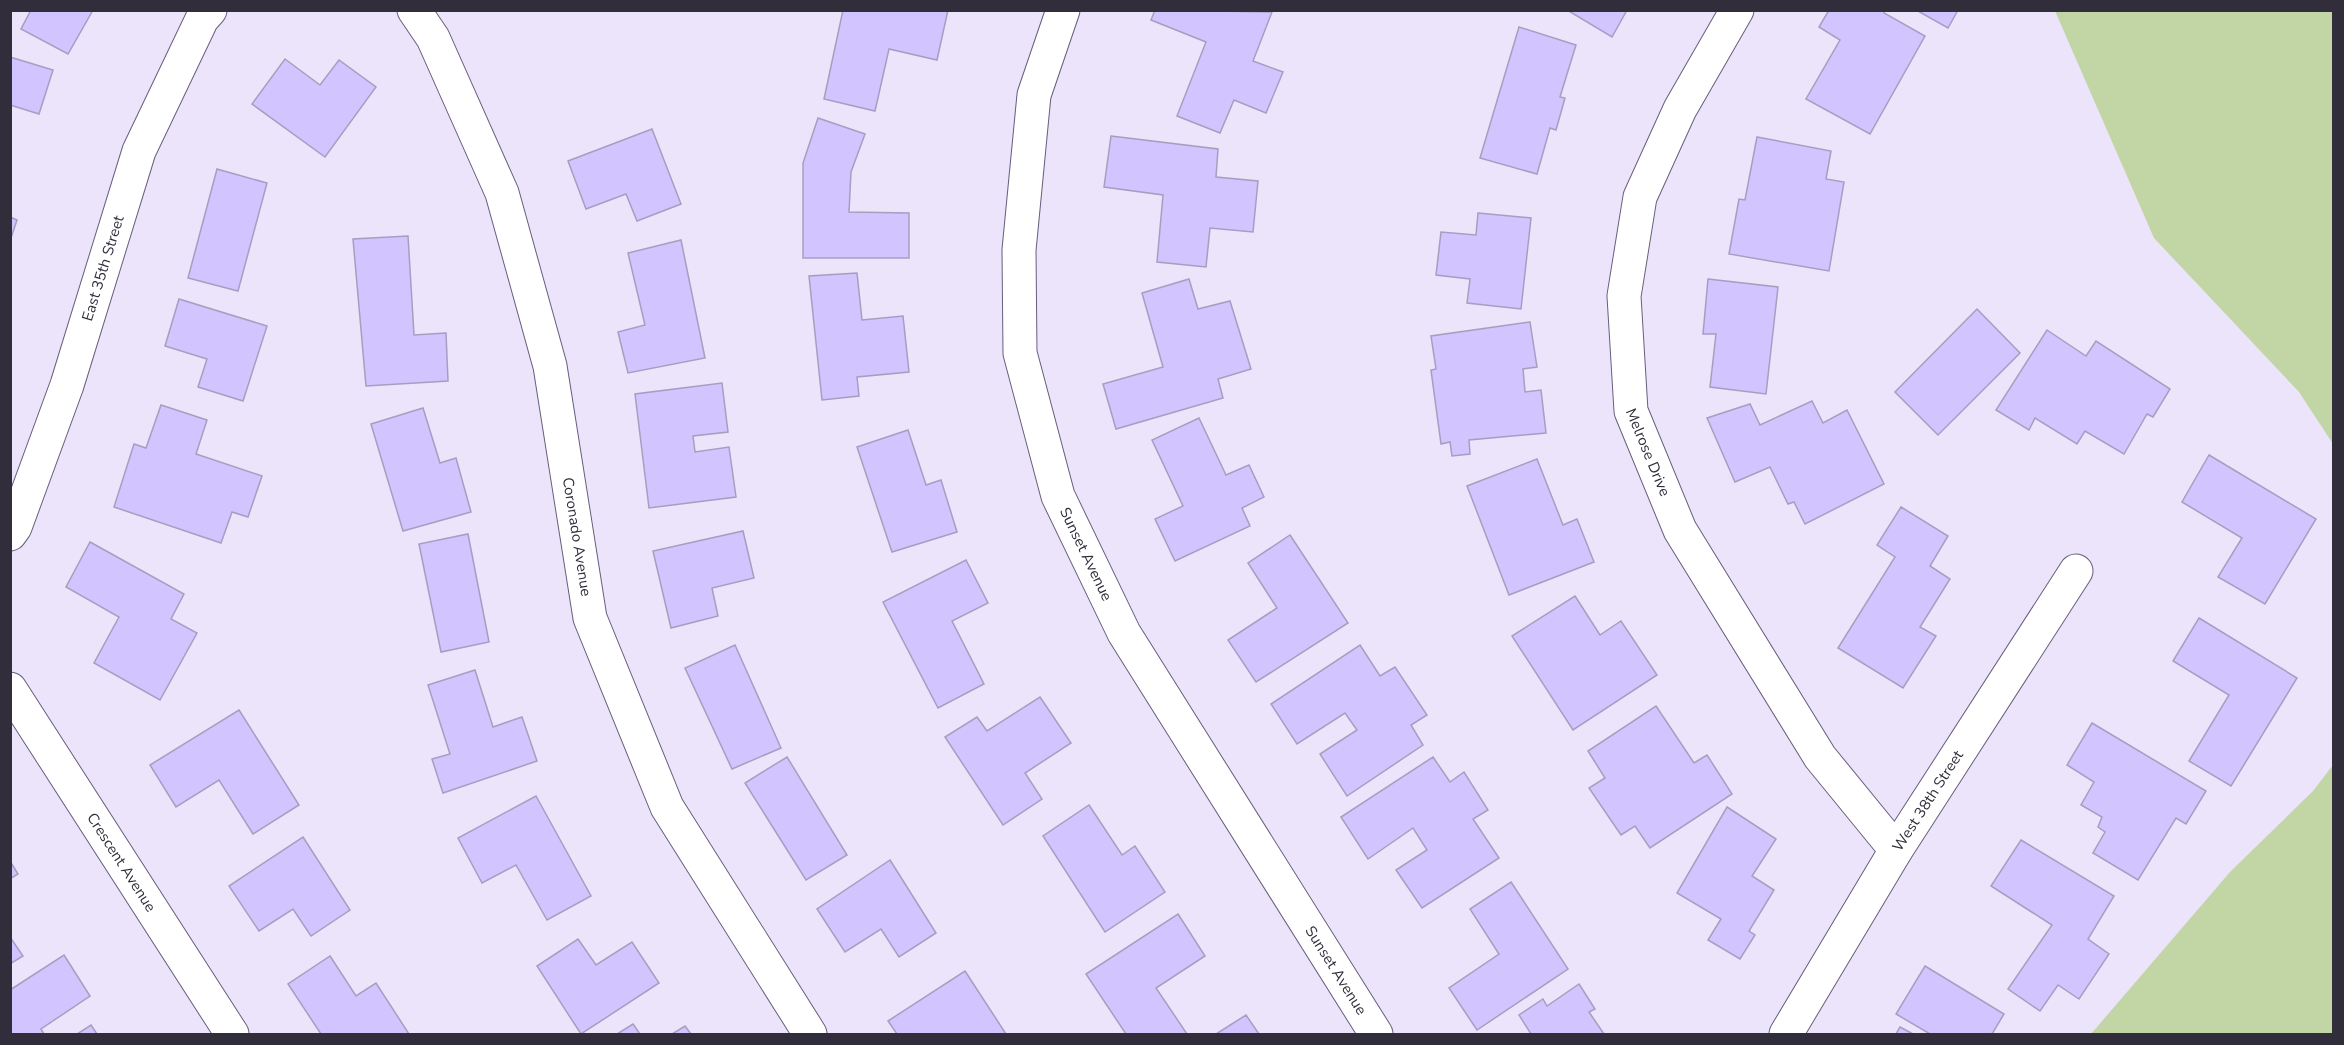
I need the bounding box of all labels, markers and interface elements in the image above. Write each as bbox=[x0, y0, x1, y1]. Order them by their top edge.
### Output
street label: East 35th Street bbox=[77, 212, 129, 324]
street label: Melrose Drive bbox=[1621, 405, 1675, 499]
street label: Coronado Avenue bbox=[558, 476, 596, 598]
street label: Sunset Avenue bbox=[1055, 504, 1117, 604]
street label: West 38th Street bbox=[1888, 746, 1968, 855]
street label: Crescent Avenue bbox=[82, 809, 161, 916]
street label: Sunset Avenue bbox=[1300, 922, 1372, 1019]

